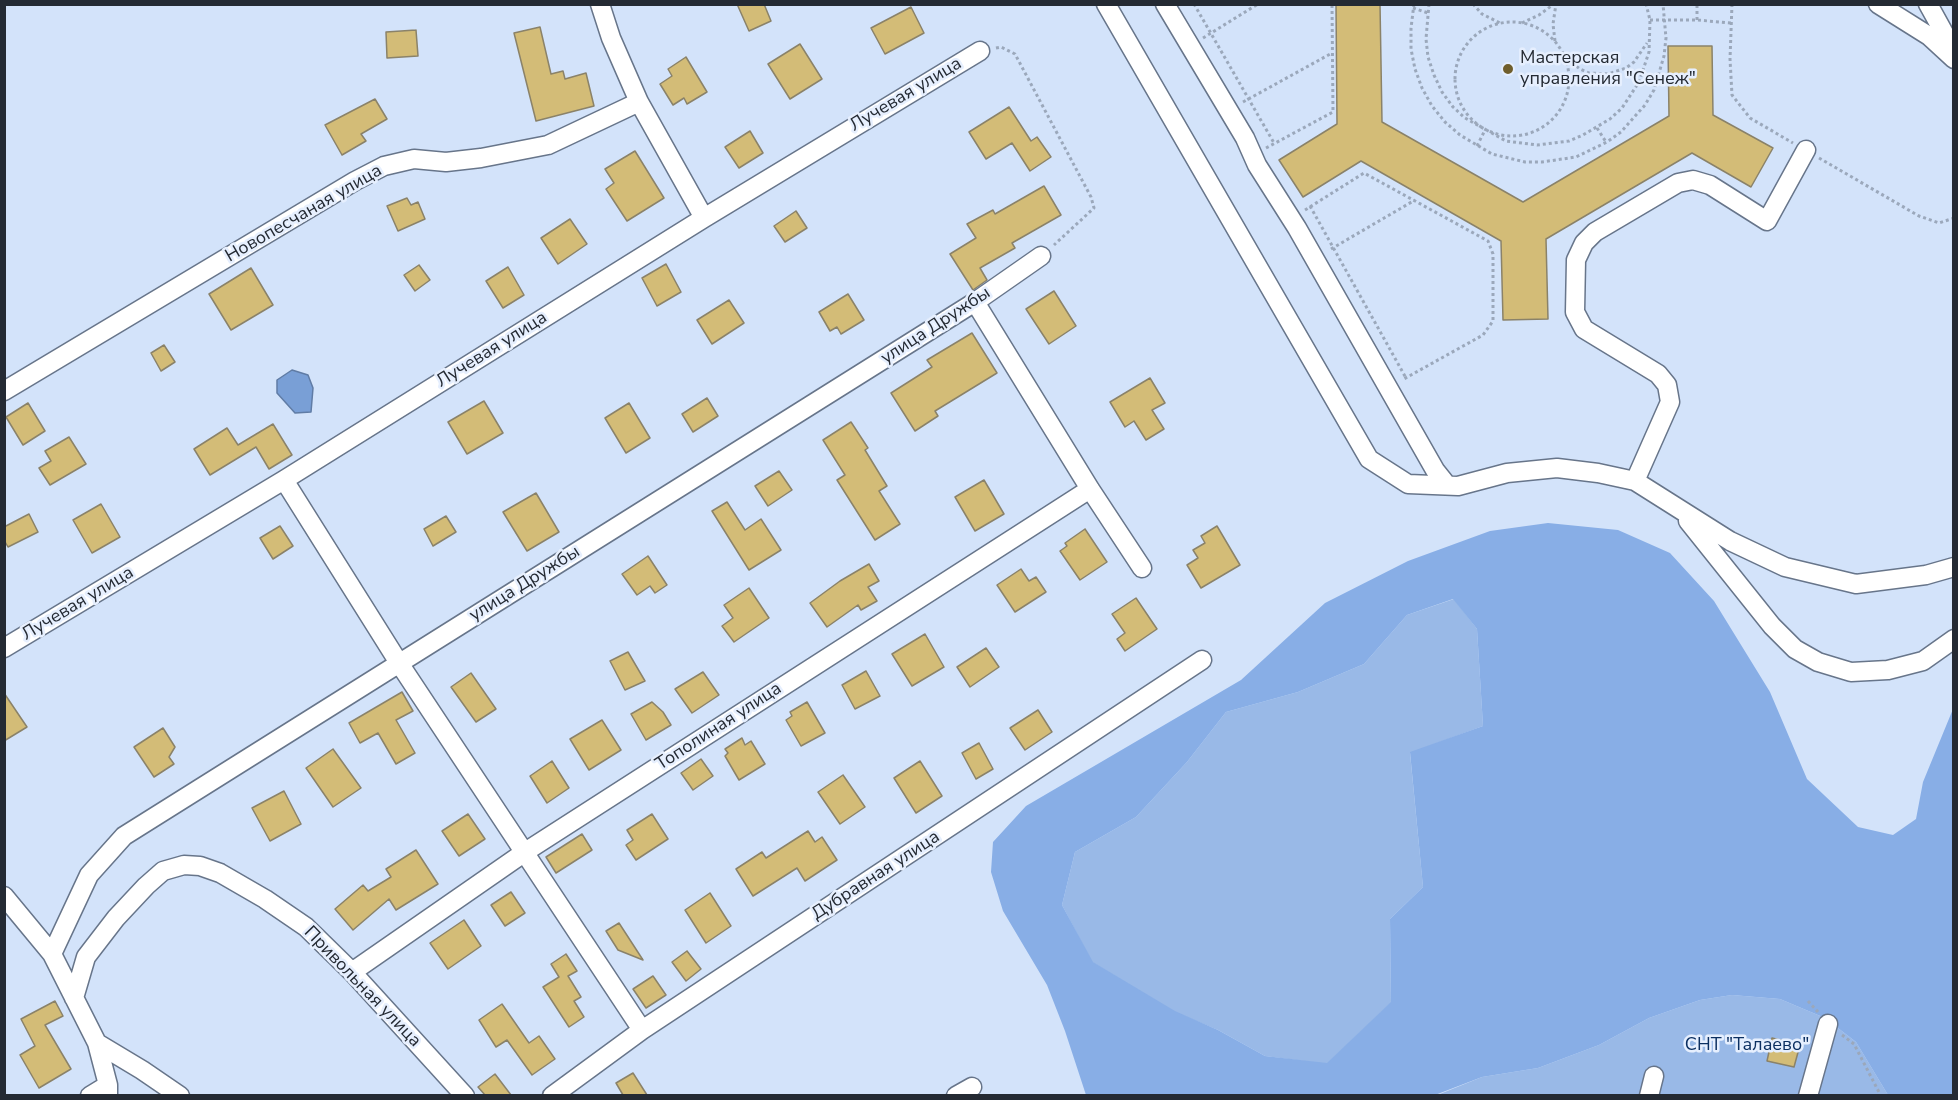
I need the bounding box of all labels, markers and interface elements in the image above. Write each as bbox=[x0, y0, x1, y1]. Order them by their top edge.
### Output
place label: Мастерская управления "Сенеж" bbox=[1520, 48, 1696, 90]
street label: Лучевая улица bbox=[846, 53, 966, 137]
marker: Мастерская управления "Сенеж" bbox=[1501, 62, 1515, 76]
street label: Новопесчаная улица bbox=[222, 160, 386, 268]
street label: улица Дружбы bbox=[877, 283, 995, 369]
street label: Лучевая улица bbox=[433, 307, 551, 393]
street label: улица Дружбы bbox=[466, 541, 584, 627]
street label: Лучевая улица bbox=[18, 562, 138, 646]
street label: Тополиная улица bbox=[652, 678, 786, 776]
street label: Дубравная улица bbox=[808, 827, 944, 925]
street label: Привольная улица bbox=[299, 922, 425, 1052]
park label: СНТ "Талаево" bbox=[1685, 1035, 1809, 1057]

